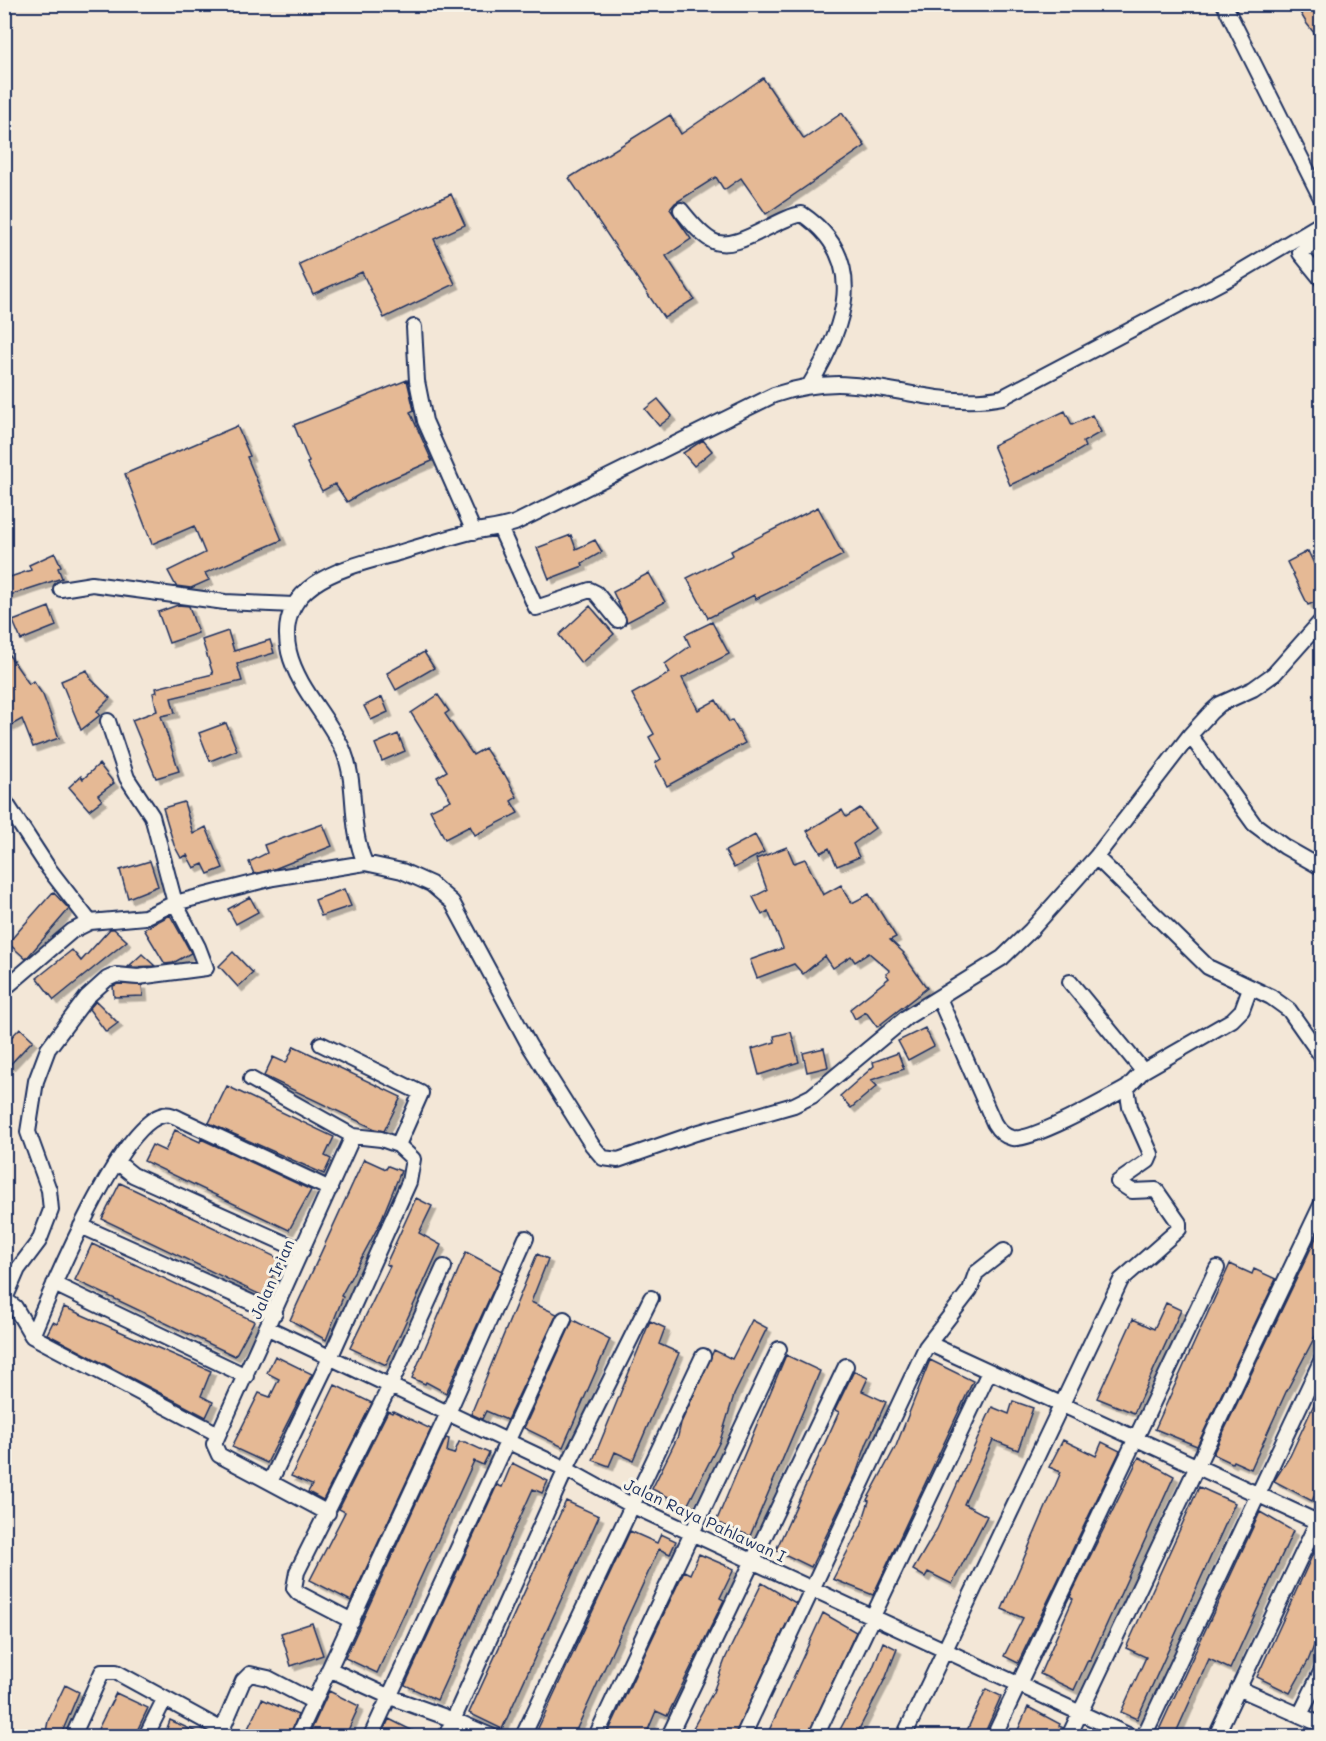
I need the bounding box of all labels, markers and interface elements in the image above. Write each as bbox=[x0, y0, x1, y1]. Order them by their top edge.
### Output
street label: Jalan Irian bbox=[245, 1235, 299, 1322]
street label: Jalan Raya Pahlawan I bbox=[621, 1473, 790, 1566]

